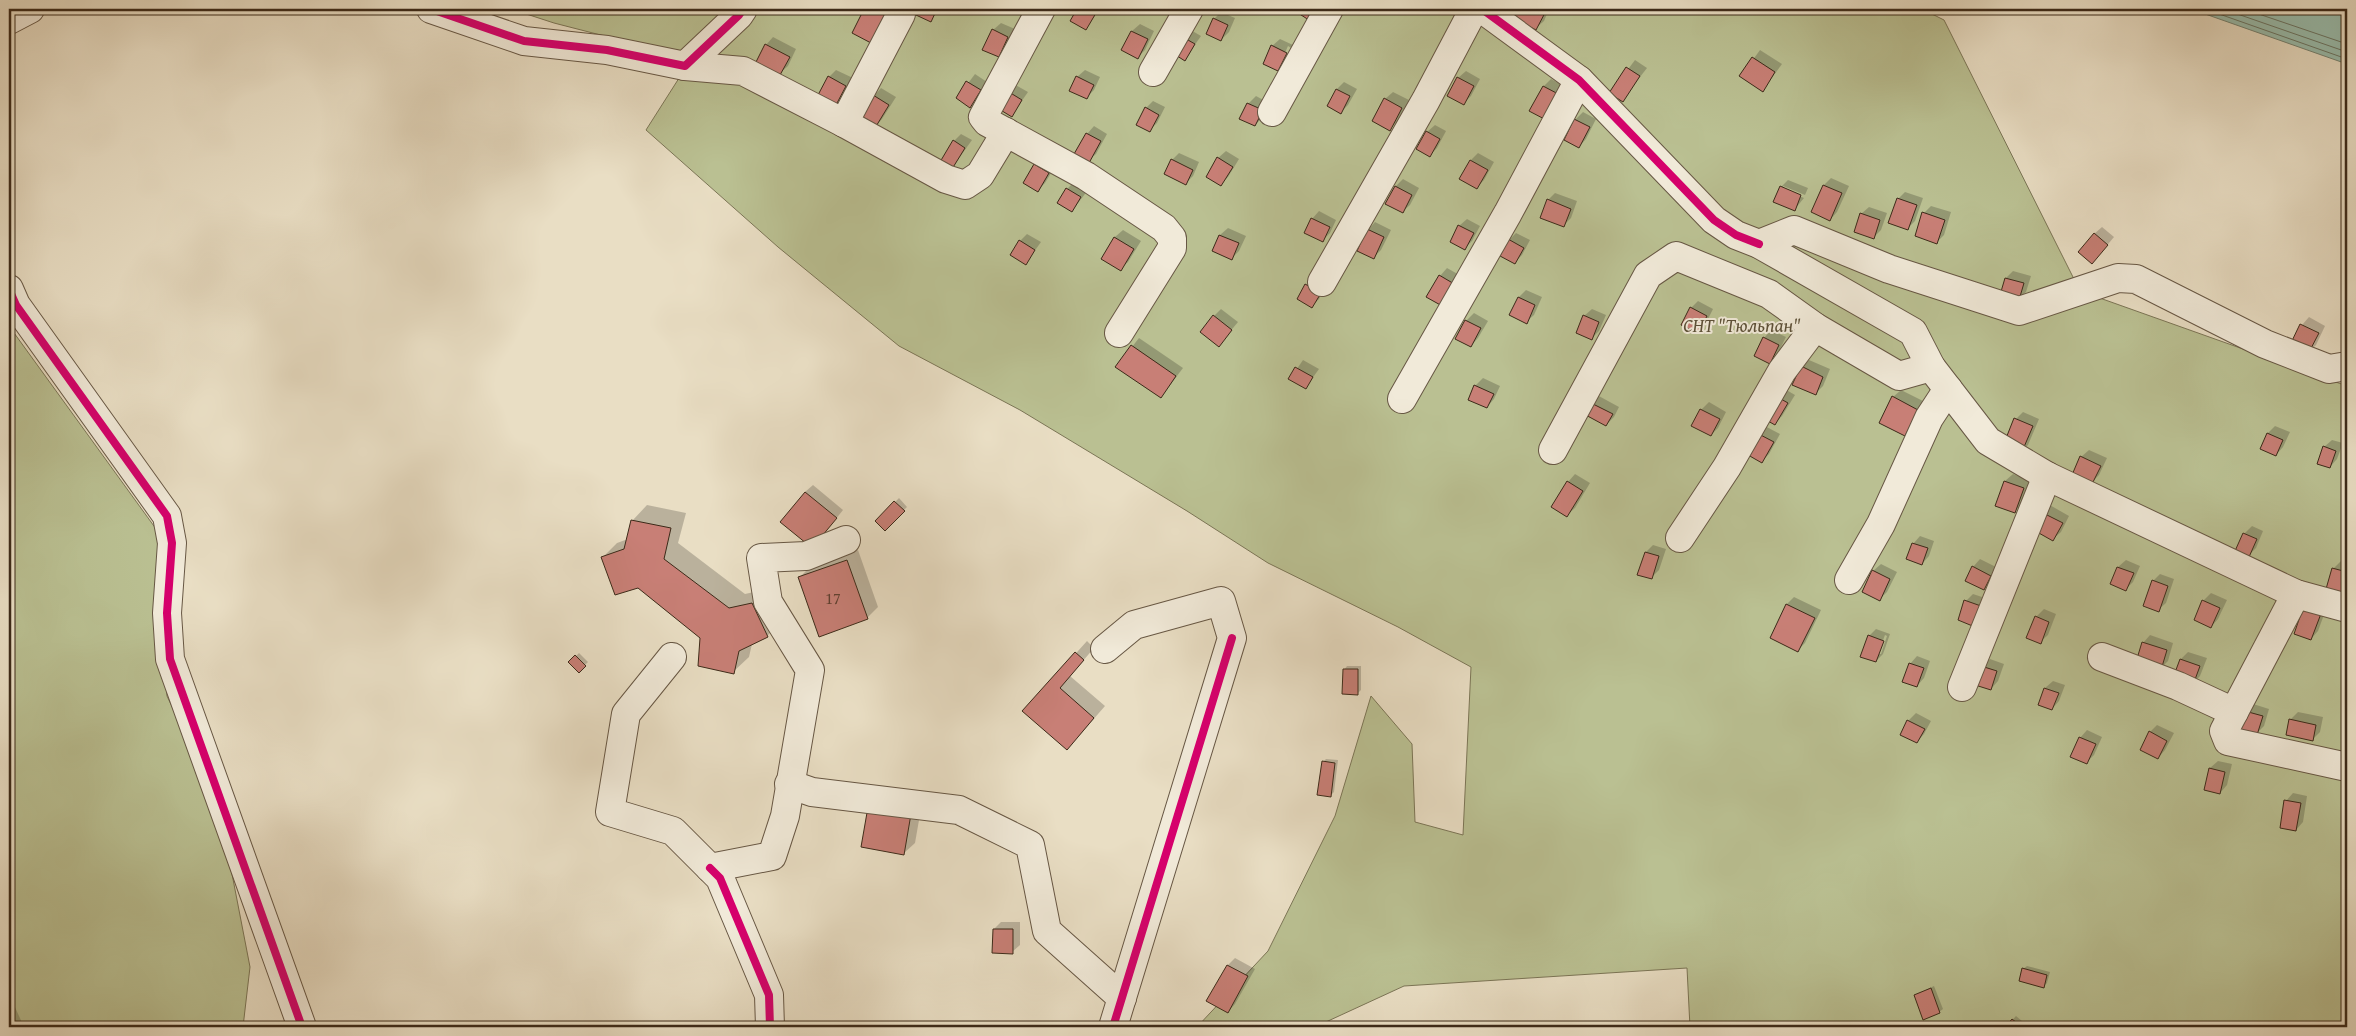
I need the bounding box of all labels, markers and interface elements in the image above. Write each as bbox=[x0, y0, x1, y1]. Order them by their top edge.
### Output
park label: СНТ "Тюльпан" bbox=[1683, 311, 1801, 339]
house number: 17 bbox=[825, 586, 841, 610]

